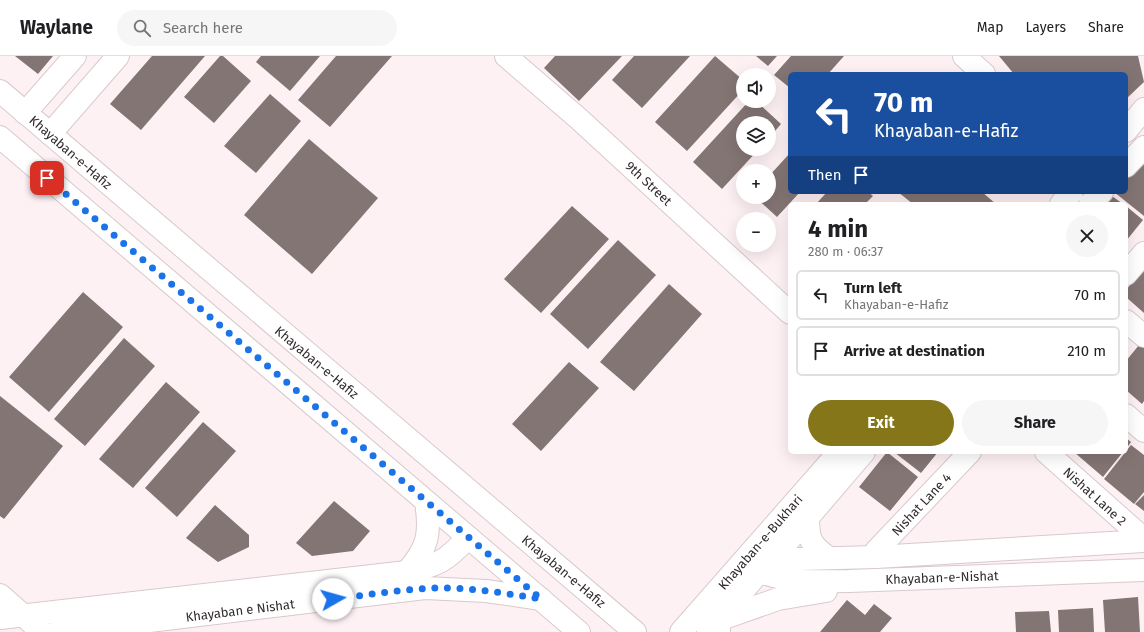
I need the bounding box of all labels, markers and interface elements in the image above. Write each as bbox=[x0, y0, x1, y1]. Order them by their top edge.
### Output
search box bbox=[117, 10, 397, 46]
text: Waylane bbox=[20, 16, 93, 39]
icon: search bbox=[131, 17, 153, 39]
text: Search here bbox=[163, 19, 243, 37]
text: Map bbox=[977, 19, 1003, 36]
text: Layers bbox=[1025, 19, 1066, 36]
text: Share bbox=[1088, 19, 1124, 36]
map controls bbox=[736, 68, 776, 252]
button: sound bbox=[736, 68, 776, 108]
text: 70 m bbox=[874, 86, 933, 119]
icon: left bbox=[808, 88, 860, 140]
street label: Khayaban-e-Hafiz bbox=[26, 112, 115, 192]
button: layers bbox=[736, 116, 776, 156]
text: Khayaban-e-Hafiz bbox=[874, 120, 1018, 142]
street label: 9th Street bbox=[622, 158, 675, 209]
pin bbox=[30, 161, 64, 195]
button: + bbox=[736, 164, 776, 204]
icon: arrive bbox=[850, 164, 872, 186]
text: Then bbox=[808, 166, 842, 184]
icon: arrive bbox=[36, 167, 58, 189]
button: − bbox=[736, 212, 776, 252]
text: 4 min bbox=[808, 215, 868, 243]
button: close bbox=[1066, 215, 1108, 257]
text: 280 m · 06:37 bbox=[808, 244, 883, 259]
text: Turn left bbox=[844, 279, 902, 297]
icon: left bbox=[810, 284, 832, 306]
text: 70 m bbox=[1074, 286, 1106, 304]
text: Khayaban-e-Hafiz bbox=[844, 297, 948, 312]
street label: Khayaban-e-Hafiz bbox=[272, 323, 362, 402]
icon: arrive bbox=[810, 340, 832, 362]
text: Arrive at destination bbox=[844, 342, 985, 360]
text: 210 m bbox=[1067, 342, 1106, 360]
button: Exit bbox=[808, 400, 954, 446]
button: Share bbox=[962, 400, 1108, 446]
street label: Nishat Lane 2 bbox=[1060, 464, 1129, 529]
street label: Nishat Lane 4 bbox=[889, 470, 954, 539]
street label: Khayaban-e-Bukhari bbox=[715, 492, 806, 593]
street label: Khayaban-e-Hafiz bbox=[519, 532, 609, 611]
street label: Khayaban-e-Nishat bbox=[885, 568, 999, 587]
position arrow bbox=[312, 578, 354, 620]
street label: Khayaban e Nishat bbox=[185, 596, 296, 625]

